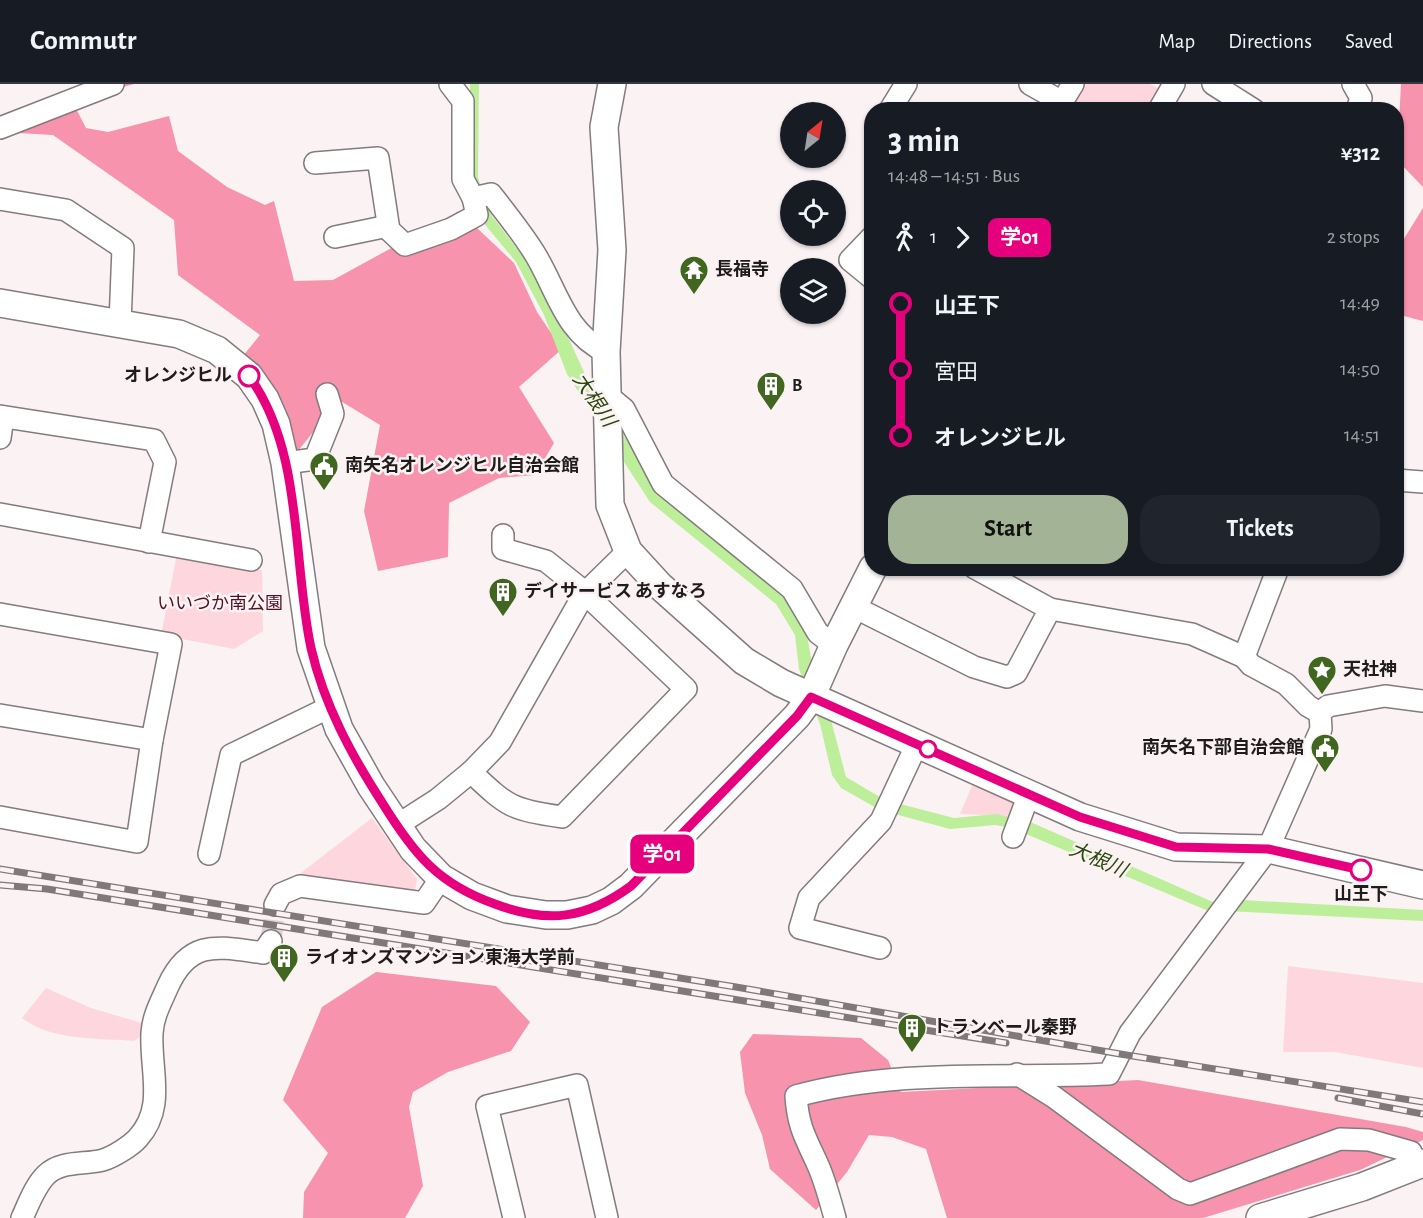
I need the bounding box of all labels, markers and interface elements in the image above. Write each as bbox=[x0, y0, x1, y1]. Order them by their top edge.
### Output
text: Commutr bbox=[30, 27, 137, 55]
text: Map bbox=[1159, 31, 1195, 52]
text: Directions bbox=[1228, 31, 1312, 52]
text: Saved bbox=[1345, 31, 1393, 52]
north arrow bbox=[780, 102, 846, 168]
map controls bbox=[780, 102, 846, 324]
text: 3 min bbox=[888, 125, 960, 158]
text: ¥312 bbox=[1341, 142, 1380, 164]
text: 14:48 – 14:51 · Bus bbox=[888, 166, 1020, 186]
button: locate bbox=[780, 180, 846, 246]
icon: walk bbox=[888, 221, 921, 254]
icon: forward bbox=[946, 221, 979, 254]
text: 1 bbox=[930, 227, 937, 247]
text: 学01 bbox=[1000, 227, 1039, 248]
text: 2 stops bbox=[1327, 227, 1380, 247]
temple icon: 長福寺 bbox=[678, 254, 710, 296]
button: layers bbox=[780, 258, 846, 324]
place label: 長福寺 bbox=[715, 260, 769, 279]
text: 14:49 bbox=[1340, 293, 1380, 313]
text: 山王下 bbox=[934, 295, 1000, 317]
text: 14:50 bbox=[1340, 359, 1380, 379]
text: 宮田 bbox=[934, 361, 978, 383]
marker: オレンジヒル bbox=[238, 365, 260, 387]
place label: オレンジヒル bbox=[124, 366, 232, 385]
water label: 大根川 bbox=[569, 369, 621, 432]
building icon: B bbox=[755, 370, 787, 412]
place label: B bbox=[792, 377, 802, 395]
text: 14:51 bbox=[1344, 425, 1380, 445]
text: オレンジヒル bbox=[934, 427, 1066, 449]
public building icon: 南矢名オレンジヒル自治会館 bbox=[308, 450, 340, 492]
place label: 南矢名オレンジヒル自治会館 bbox=[345, 455, 579, 475]
button: Start bbox=[888, 495, 1128, 564]
button: Tickets bbox=[1140, 495, 1380, 564]
building icon: デイサービス あすなろ bbox=[487, 576, 519, 618]
place label: デイサービス あすなろ bbox=[524, 581, 707, 601]
park label: いいづか南公園 bbox=[157, 594, 283, 613]
place icon: 天社神 bbox=[1306, 654, 1338, 696]
place label: 天社神 bbox=[1343, 659, 1397, 679]
public building icon: 南矢名下部自治会館 bbox=[1309, 732, 1341, 774]
place label: 南矢名下部自治会館 bbox=[1142, 737, 1304, 757]
unlabelled marker bbox=[919, 740, 937, 758]
line badge: 学01 bbox=[628, 834, 696, 874]
water label: 大根川 bbox=[1066, 838, 1132, 882]
text: 学01 bbox=[642, 844, 682, 865]
marker: 山王下 bbox=[1350, 859, 1372, 881]
place label: 山王下 bbox=[1334, 885, 1388, 904]
building icon: ライオンズマンション東海大学前 bbox=[268, 942, 300, 984]
place label: ライオンズマンション東海大学前 bbox=[305, 947, 575, 967]
building icon: トランベール秦野 bbox=[896, 1012, 928, 1054]
place label: トランベール秦野 bbox=[933, 1017, 1077, 1037]

